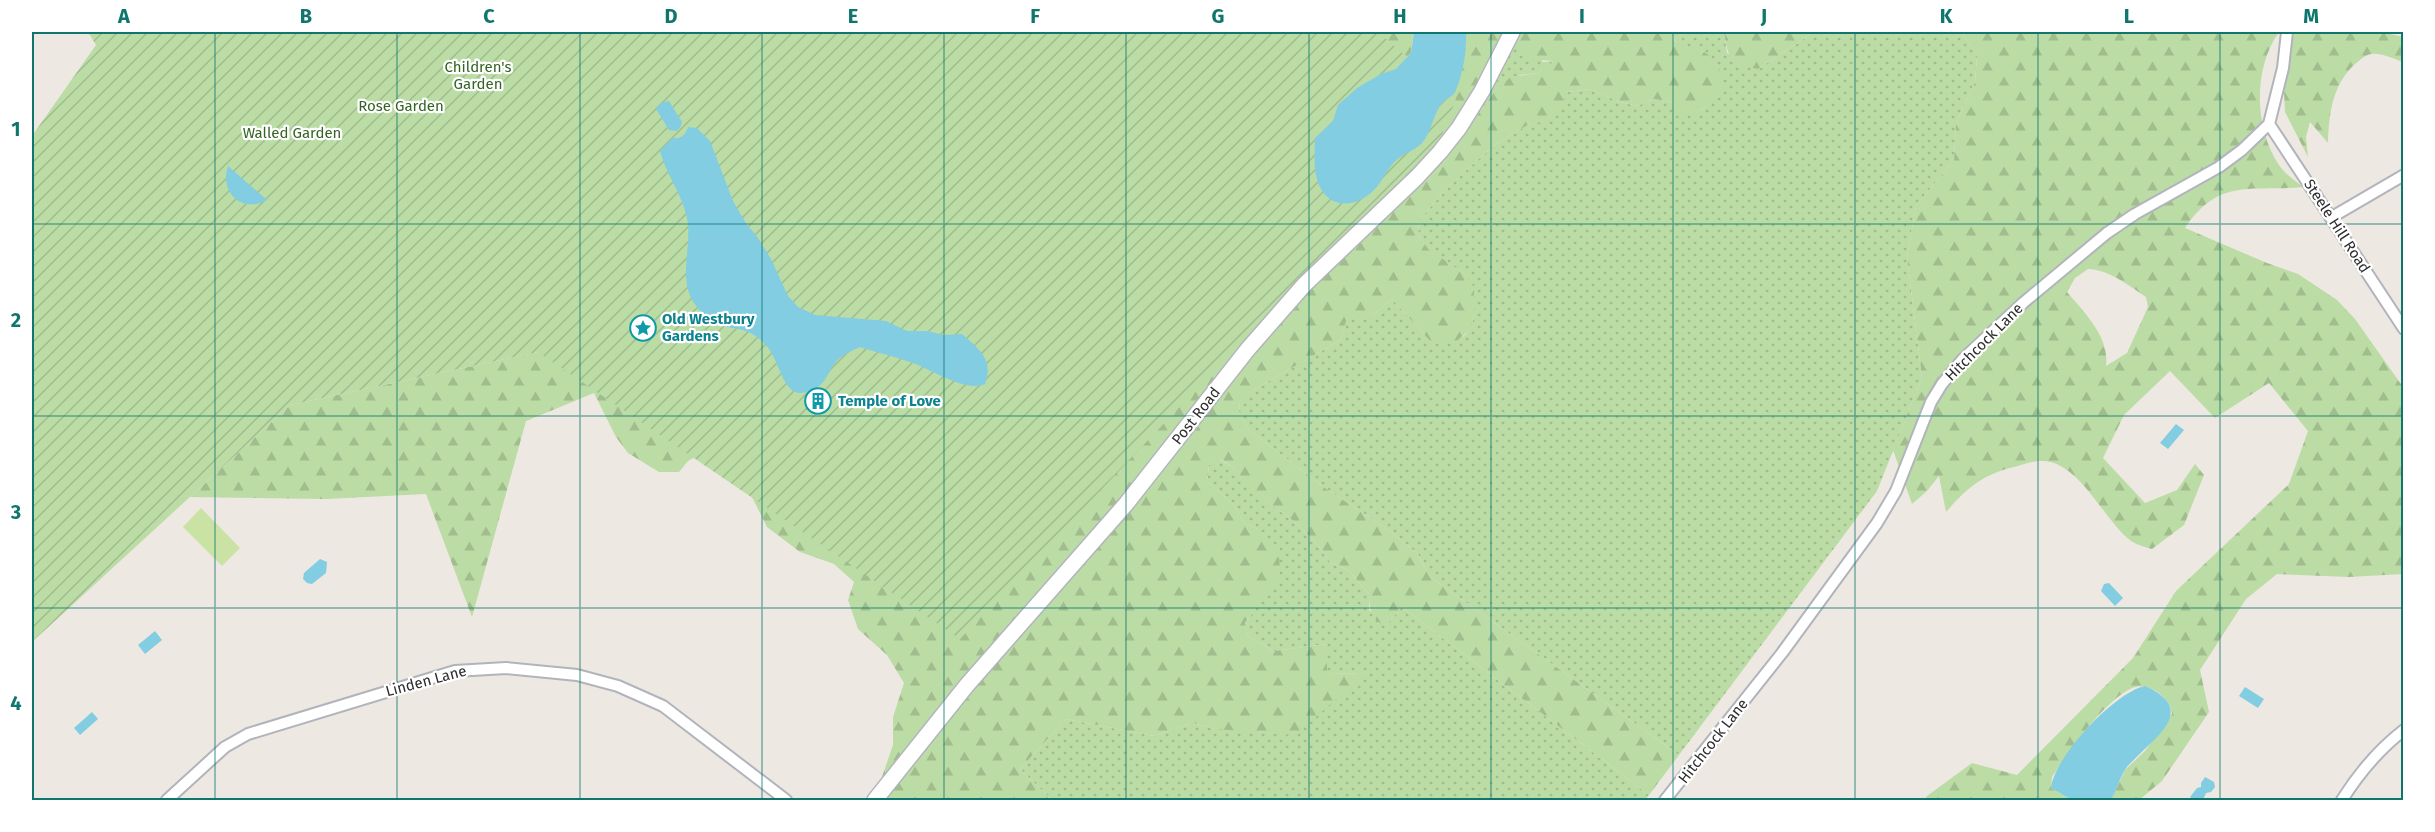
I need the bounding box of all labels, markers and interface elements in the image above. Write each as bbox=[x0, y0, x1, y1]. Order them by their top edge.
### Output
text: A bbox=[117, 4, 131, 28]
text: B bbox=[300, 4, 312, 28]
text: C bbox=[483, 4, 495, 28]
text: D bbox=[664, 4, 678, 28]
text: E bbox=[848, 4, 858, 28]
text: F bbox=[1030, 4, 1040, 28]
text: G bbox=[1212, 4, 1224, 28]
text: H bbox=[1393, 4, 1407, 28]
text: I bbox=[1579, 4, 1585, 28]
text: J bbox=[1760, 4, 1767, 28]
text: K bbox=[1940, 4, 1953, 28]
text: L bbox=[2124, 4, 2134, 28]
text: M bbox=[2303, 4, 2319, 28]
park label: Children's Garden bbox=[445, 58, 511, 93]
park label: Rose Garden bbox=[358, 97, 444, 115]
text: 1 bbox=[11, 117, 21, 141]
park label: Walled Garden bbox=[243, 124, 341, 142]
street label: Steele Hill Road bbox=[2300, 176, 2374, 276]
street label: Hitchcock Lane bbox=[1941, 299, 2027, 385]
text: 2 bbox=[11, 308, 21, 332]
place label: Old Westbury Gardens bbox=[662, 310, 755, 345]
place icon: Old Westbury Gardens bbox=[628, 313, 658, 343]
street label: Post Road bbox=[1168, 384, 1224, 448]
building icon: Temple of Love bbox=[803, 386, 833, 416]
place label: Temple of Love bbox=[838, 392, 941, 410]
text: 3 bbox=[10, 500, 21, 524]
street label: Linden Lane bbox=[384, 662, 468, 700]
text: 4 bbox=[10, 691, 22, 715]
street label: Hitchcock Lane bbox=[1674, 695, 1752, 787]

